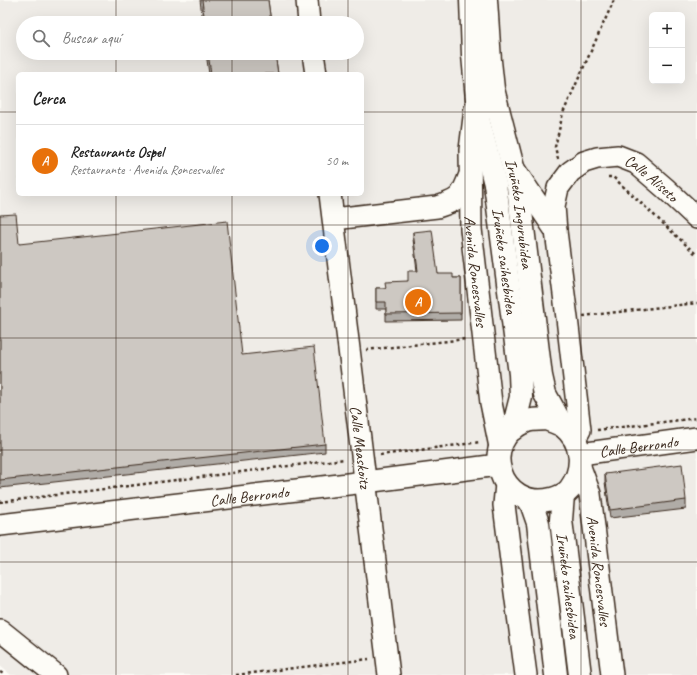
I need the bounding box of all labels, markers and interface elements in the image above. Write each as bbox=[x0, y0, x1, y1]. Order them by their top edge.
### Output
map controls bbox=[649, 12, 685, 84]
button: + bbox=[649, 12, 685, 48]
search box bbox=[16, 16, 364, 60]
icon: search bbox=[30, 27, 52, 49]
text: Buscar aquí bbox=[62, 29, 121, 48]
button: − bbox=[649, 48, 685, 84]
text: Cerca bbox=[32, 88, 65, 109]
text: Restaurante Ospel bbox=[70, 143, 164, 162]
street label: Calle Aliseto bbox=[622, 151, 684, 208]
text: A bbox=[42, 153, 48, 169]
text: 50 m bbox=[326, 153, 348, 169]
street label: Iruñeko Ingurubidea bbox=[500, 157, 537, 271]
text: Restaurante · Avenida Roncesvalles bbox=[70, 162, 223, 178]
street label: Iruñeko saihesbidea bbox=[487, 207, 521, 317]
street label: Avenida Roncesvalles bbox=[460, 216, 491, 329]
your location bbox=[312, 236, 332, 256]
pin: A bbox=[405, 287, 431, 317]
street label: Calle Measkoitz bbox=[345, 405, 375, 491]
street label: Calle Berrondo bbox=[598, 431, 681, 462]
street label: Calle Berrondo bbox=[209, 482, 292, 511]
street label: Avenida Roncesvalles bbox=[582, 514, 615, 629]
street label: Iruñeko saihesbidea bbox=[552, 531, 585, 641]

